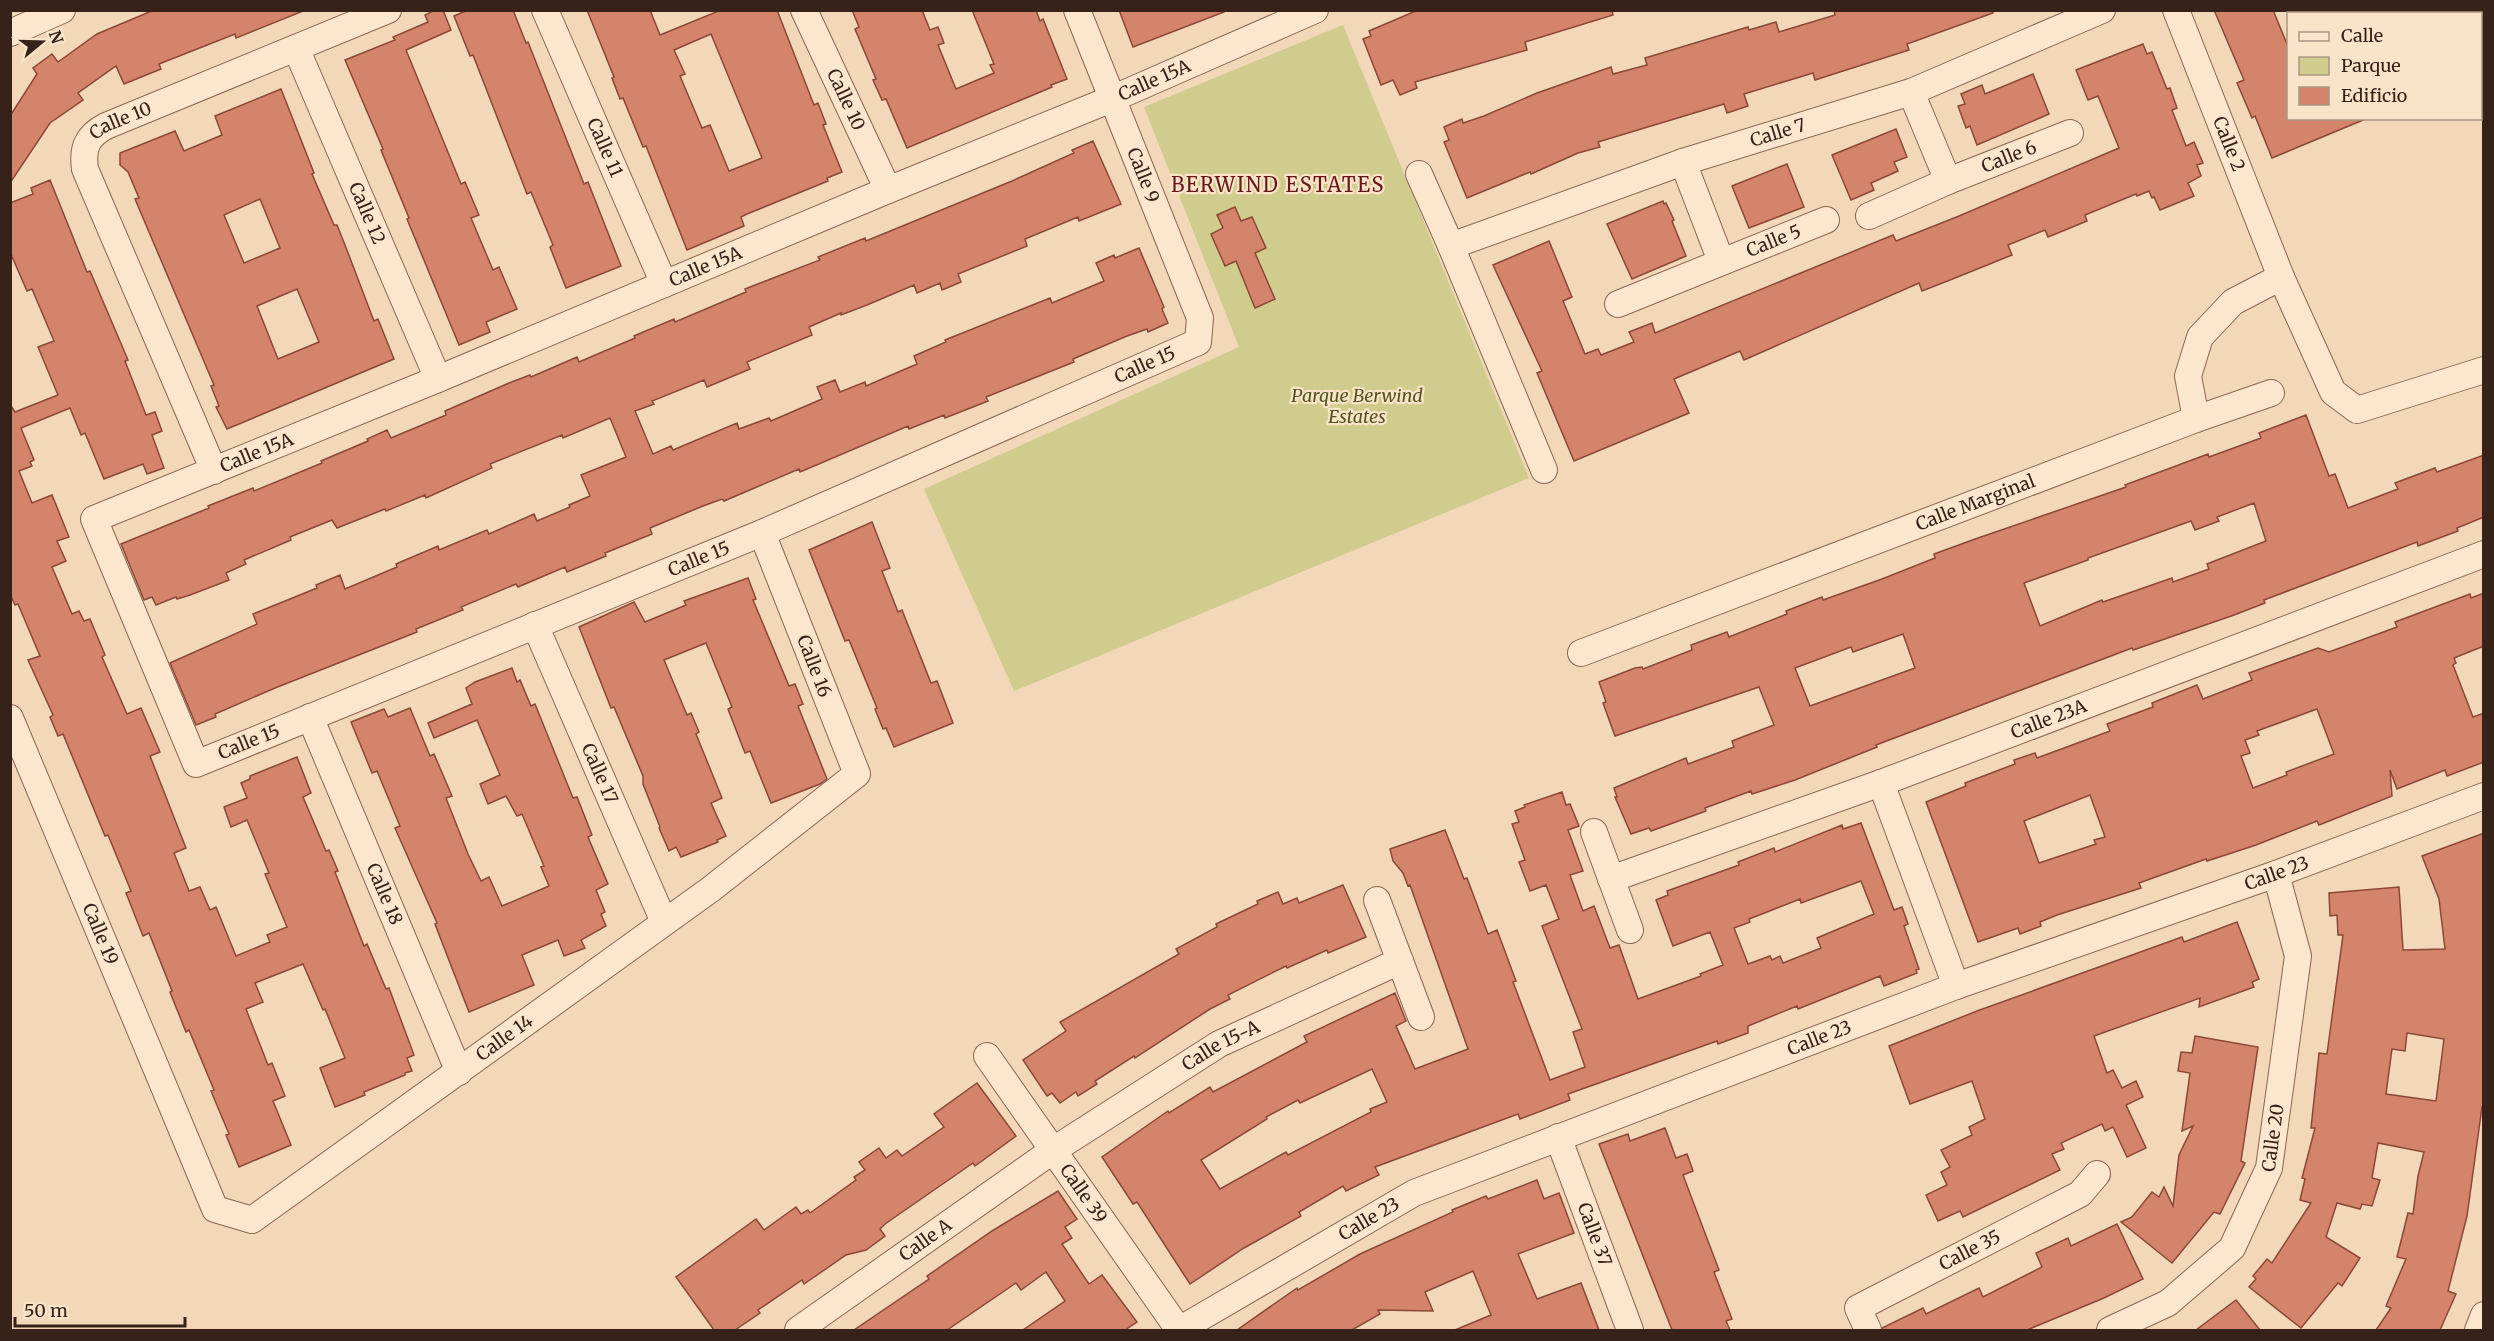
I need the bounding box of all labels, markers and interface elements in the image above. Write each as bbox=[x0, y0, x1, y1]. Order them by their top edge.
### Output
north arrow bbox=[12, 12, 72, 72]
legend bbox=[2287, 12, 2482, 120]
text: Calle bbox=[2341, 24, 2383, 47]
text: N bbox=[45, 28, 68, 47]
street label: Calle 15A bbox=[1114, 54, 1194, 106]
text: Parque bbox=[2341, 54, 2401, 77]
street label: Calle 10 bbox=[822, 65, 871, 134]
text: Edificio bbox=[2341, 84, 2407, 107]
street label: Calle 10 bbox=[84, 97, 155, 144]
street label: Calle 7 bbox=[1747, 113, 1808, 152]
street label: Calle 2 bbox=[2208, 113, 2250, 175]
street label: Calle 11 bbox=[582, 114, 628, 181]
street label: Calle 6 bbox=[1978, 135, 2040, 178]
street label: Calle 9 bbox=[1122, 144, 1165, 206]
district label: BERWIND ESTATES bbox=[1171, 172, 1385, 197]
street label: Calle 12 bbox=[344, 179, 391, 248]
street label: Calle 5 bbox=[1743, 219, 1804, 262]
street label: Calle 15A bbox=[666, 241, 745, 292]
street label: Calle 15 bbox=[1111, 341, 1179, 388]
park label: Parque Berwind Estates bbox=[1291, 384, 1423, 428]
street label: Calle 15A bbox=[217, 427, 297, 477]
street label: Calle Marginal bbox=[1912, 469, 2039, 536]
street label: Calle 15 bbox=[665, 536, 733, 581]
street label: Calle 16 bbox=[792, 631, 837, 700]
street label: Calle 23A bbox=[2007, 694, 2090, 744]
street label: Calle 15 bbox=[215, 719, 283, 764]
street label: Calle 17 bbox=[577, 740, 623, 807]
street label: Calle 23 bbox=[2241, 851, 2312, 895]
street label: Calle 18 bbox=[362, 859, 408, 928]
street label: Calle 19 bbox=[78, 899, 124, 968]
street label: Calle 14 bbox=[471, 1009, 537, 1066]
street label: Calle 15-A bbox=[1177, 1015, 1263, 1076]
street label: Calle 23 bbox=[1784, 1015, 1855, 1060]
street label: Calle 20 bbox=[2257, 1102, 2289, 1173]
street label: Calle 39 bbox=[1055, 1159, 1113, 1227]
street label: Calle 23 bbox=[1334, 1192, 1403, 1246]
street label: Calle 37 bbox=[1572, 1199, 1617, 1269]
street label: Calle A bbox=[894, 1213, 956, 1266]
street label: Calle 35 bbox=[1935, 1225, 2004, 1275]
scale bar bbox=[15, 1290, 184, 1328]
text: 50 m bbox=[24, 1299, 68, 1322]

